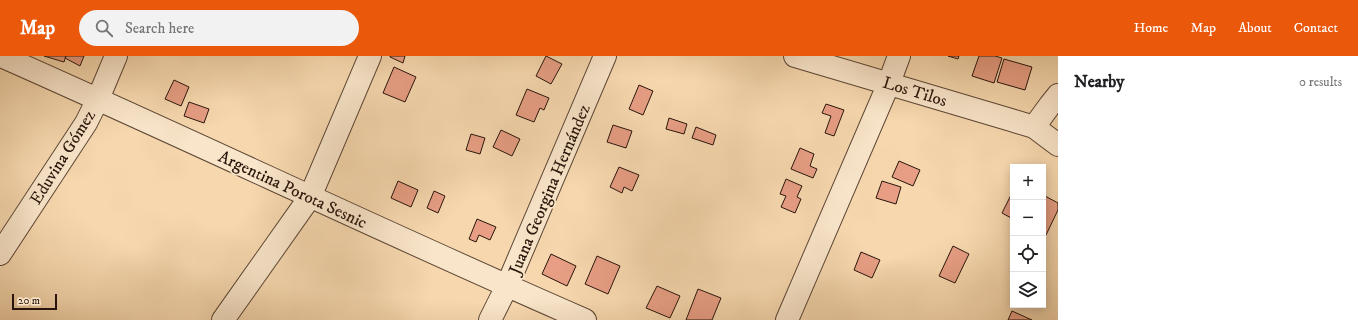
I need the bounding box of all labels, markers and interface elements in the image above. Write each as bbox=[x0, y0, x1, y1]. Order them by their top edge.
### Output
search box bbox=[79, 10, 359, 46]
text: Map bbox=[20, 17, 55, 40]
icon: search bbox=[93, 17, 115, 39]
text: Search here bbox=[125, 19, 194, 38]
text: Home bbox=[1134, 19, 1168, 37]
text: Map bbox=[1190, 19, 1216, 37]
text: About bbox=[1238, 19, 1272, 37]
text: Contact bbox=[1294, 19, 1338, 37]
text: Nearby bbox=[1074, 71, 1124, 93]
street label: Los Tilos bbox=[880, 72, 950, 112]
text: 0 results bbox=[1299, 74, 1342, 90]
street label: Juana Georgina Hernández bbox=[503, 100, 596, 280]
street label: Eduvina Gómez bbox=[25, 106, 101, 209]
street label: Argentina Porota Sesnic bbox=[215, 146, 371, 234]
map controls bbox=[1010, 164, 1046, 308]
button: + bbox=[1010, 164, 1046, 200]
button: − bbox=[1010, 200, 1046, 236]
button: locate bbox=[1010, 236, 1046, 272]
button: layers bbox=[1010, 272, 1046, 308]
scale bar bbox=[12, 292, 57, 311]
text: 20 m bbox=[18, 294, 40, 308]

